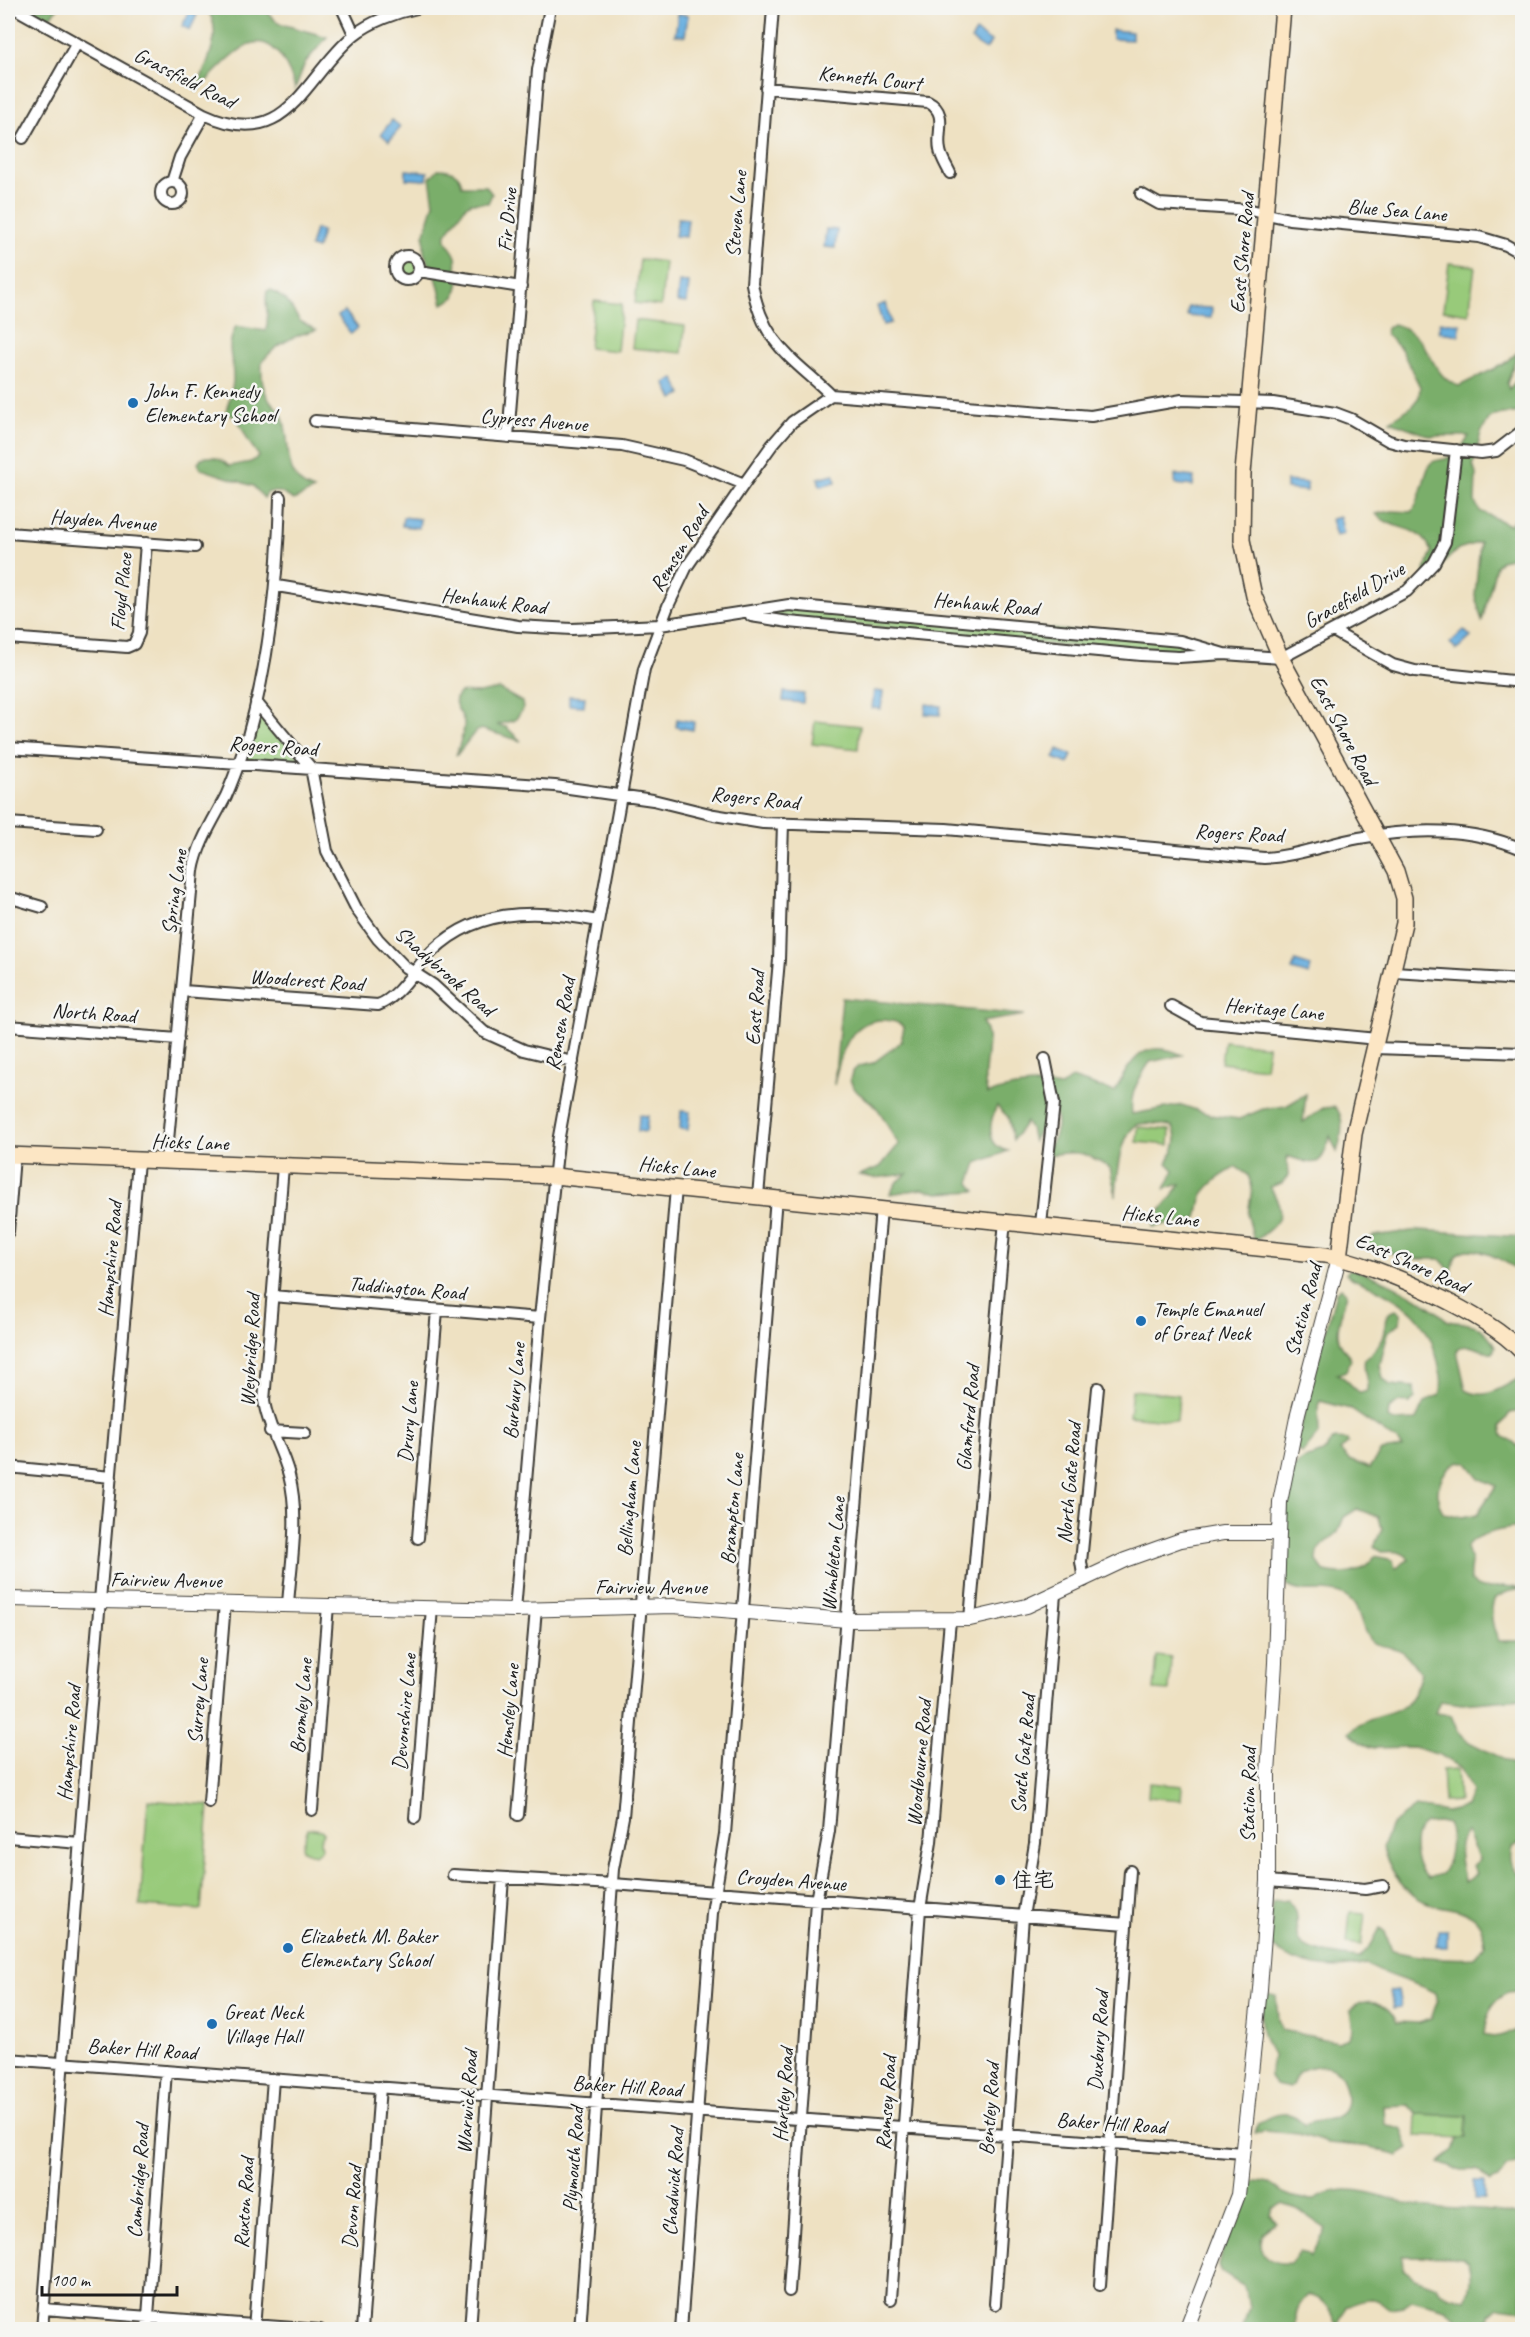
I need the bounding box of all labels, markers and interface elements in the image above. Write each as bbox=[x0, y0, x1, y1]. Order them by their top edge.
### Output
street label: Grassfield Road bbox=[130, 41, 243, 116]
street label: Kenneth Court bbox=[817, 60, 926, 97]
street label: Steven Lane bbox=[719, 168, 753, 258]
street label: Fir Drive bbox=[491, 186, 523, 253]
street label: East Shore Road bbox=[1224, 188, 1261, 314]
street label: Blue Sea Lane bbox=[1346, 193, 1449, 227]
place label: John F. Kennedy Elementary School bbox=[144, 378, 280, 428]
marker: John F. Kennedy Elementary School bbox=[126, 396, 140, 410]
street label: Cypress Avenue bbox=[479, 402, 591, 438]
street label: Remsen Road bbox=[644, 499, 716, 596]
street label: Hayden Avenue bbox=[49, 503, 158, 537]
street label: Floyd Place bbox=[104, 551, 138, 632]
street label: Gracefield Drive bbox=[1299, 555, 1410, 634]
street label: Henhawk Road bbox=[440, 582, 552, 621]
street label: Henhawk Road bbox=[932, 586, 1043, 622]
street label: East Shore Road bbox=[1304, 671, 1386, 793]
street label: Rogers Road bbox=[228, 730, 322, 762]
street label: Rogers Road bbox=[710, 780, 804, 816]
street label: Rogers Road bbox=[1194, 818, 1288, 848]
street label: Spring Lane bbox=[155, 847, 193, 936]
street label: Shadybrook Road bbox=[390, 920, 503, 1024]
street label: Woodcrest Road bbox=[249, 963, 368, 997]
street label: East Road bbox=[739, 967, 771, 1046]
street label: Remsen Road bbox=[539, 972, 582, 1073]
street label: Heritage Lane bbox=[1224, 992, 1325, 1026]
street label: North Road bbox=[51, 997, 140, 1029]
street label: Hicks Lane bbox=[151, 1128, 230, 1156]
street label: Hicks Lane bbox=[637, 1150, 718, 1184]
street label: Hampshire Road bbox=[92, 1197, 128, 1318]
street label: Hicks Lane bbox=[1120, 1199, 1201, 1233]
street label: East Shore Road bbox=[1352, 1227, 1476, 1301]
street label: Station Road bbox=[1278, 1257, 1329, 1359]
street label: Tuddington Road bbox=[348, 1270, 470, 1306]
street label: Weybridge Road bbox=[234, 1290, 266, 1407]
place label: Temple Emanuel of Great Neck bbox=[1153, 1296, 1265, 1346]
marker: Temple Emanuel of Great Neck bbox=[1134, 1314, 1148, 1328]
street label: Burbury Lane bbox=[497, 1339, 531, 1440]
street label: Glamford Road bbox=[950, 1361, 986, 1472]
street label: Drury Lane bbox=[392, 1379, 425, 1464]
street label: North Gate Road bbox=[1051, 1418, 1088, 1545]
street label: Bellingham Lane bbox=[611, 1439, 647, 1558]
street label: Brampton Lane bbox=[714, 1450, 750, 1565]
street label: Wimbleton Lane bbox=[815, 1495, 851, 1612]
street label: Fairview Avenue bbox=[110, 1566, 224, 1594]
street label: Fairview Avenue bbox=[595, 1574, 709, 1600]
street label: Devonshire Lane bbox=[386, 1651, 422, 1771]
street label: Surrey Lane bbox=[181, 1655, 215, 1745]
street label: Bromley Lane bbox=[284, 1655, 318, 1755]
street label: Hemsley Lane bbox=[491, 1661, 525, 1759]
street label: Hampshire Road bbox=[51, 1681, 87, 1802]
street label: South Gate Road bbox=[1005, 1690, 1041, 1815]
street label: Woodbourne Road bbox=[901, 1695, 938, 1828]
street label: Station Road bbox=[1234, 1744, 1262, 1843]
street label: Croyden Avenue bbox=[735, 1863, 848, 1897]
place label: 住宅 bbox=[1012, 1867, 1054, 1893]
marker: 住宅 bbox=[993, 1873, 1007, 1887]
place label: Elizabeth M. Baker Elementary School bbox=[300, 1923, 439, 1973]
marker: Elizabeth M. Baker Elementary School bbox=[281, 1941, 295, 1955]
street label: Duxbury Road bbox=[1082, 1987, 1115, 2092]
place label: Great Neck Village Hall bbox=[224, 1999, 306, 2049]
marker: Great Neck Village Hall bbox=[205, 2017, 219, 2031]
street label: Baker Hill Road bbox=[86, 2032, 201, 2066]
street label: Hartley Road bbox=[767, 2043, 800, 2143]
street label: Warwick Road bbox=[450, 2046, 484, 2154]
street label: Ramsey Road bbox=[870, 2051, 903, 2151]
street label: Bentley Road bbox=[973, 2058, 1005, 2156]
street label: Baker Hill Road bbox=[571, 2069, 686, 2103]
street label: Plymouth Road bbox=[556, 2103, 590, 2212]
street label: Baker Hill Road bbox=[1055, 2106, 1170, 2140]
street label: Cambridge Road bbox=[121, 2120, 155, 2239]
street label: Chadwick Road bbox=[656, 2124, 690, 2237]
street label: Ruxton Road bbox=[228, 2153, 260, 2249]
street label: Devon Road bbox=[336, 2162, 368, 2249]
scale bar bbox=[42, 2259, 177, 2297]
text: 100 m bbox=[51, 2269, 92, 2291]

